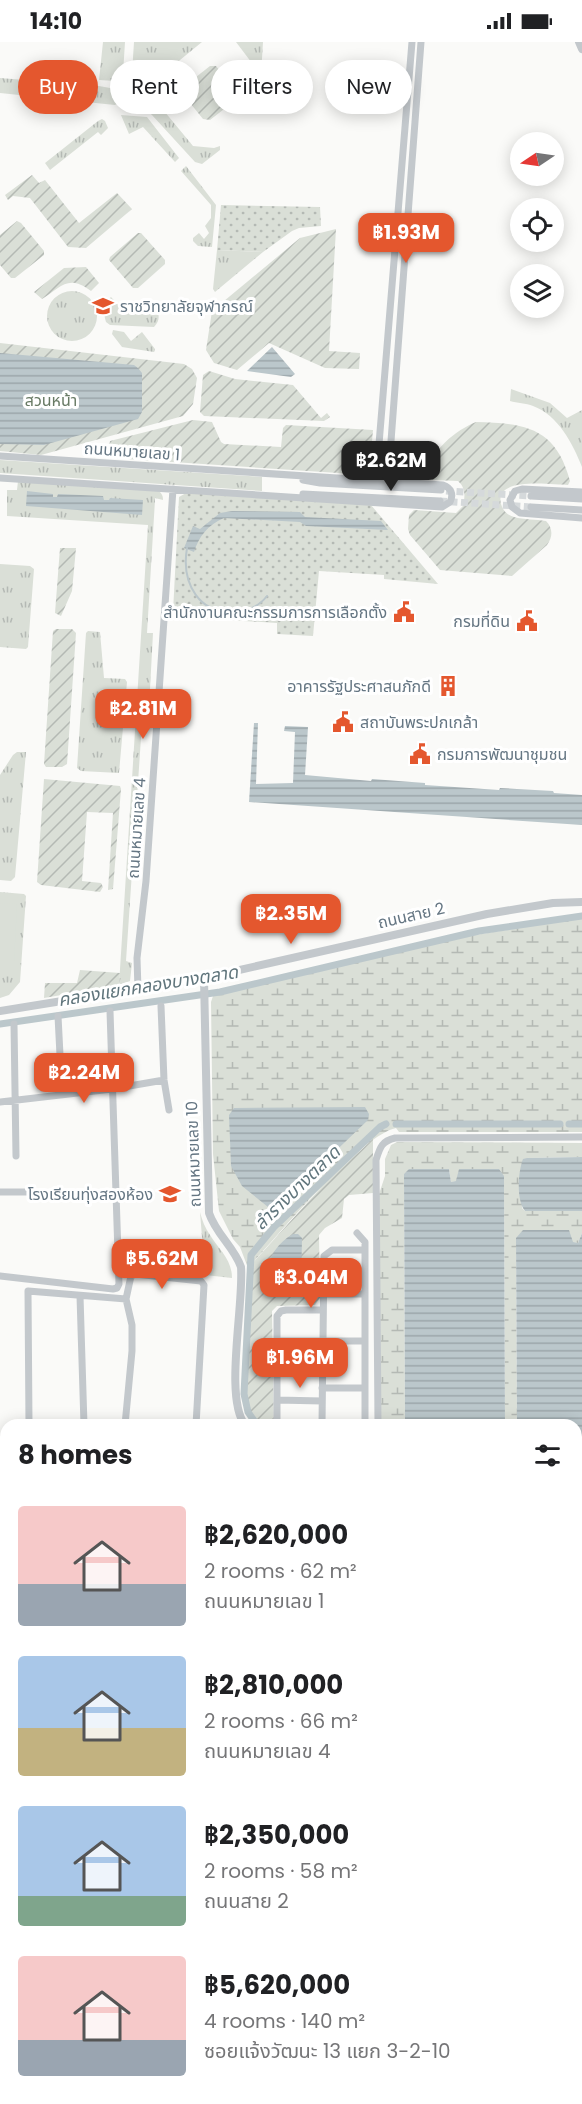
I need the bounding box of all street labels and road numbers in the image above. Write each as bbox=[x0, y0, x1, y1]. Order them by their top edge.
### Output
street label: ถนนหมายเลข 1 bbox=[83, 437, 181, 466]
street label: ถนนหมายเลข 4 bbox=[121, 777, 152, 879]
street label: ถนนสาย 2 bbox=[375, 897, 447, 934]
street label: ถนนหมายเลข 10 bbox=[180, 1100, 207, 1208]

